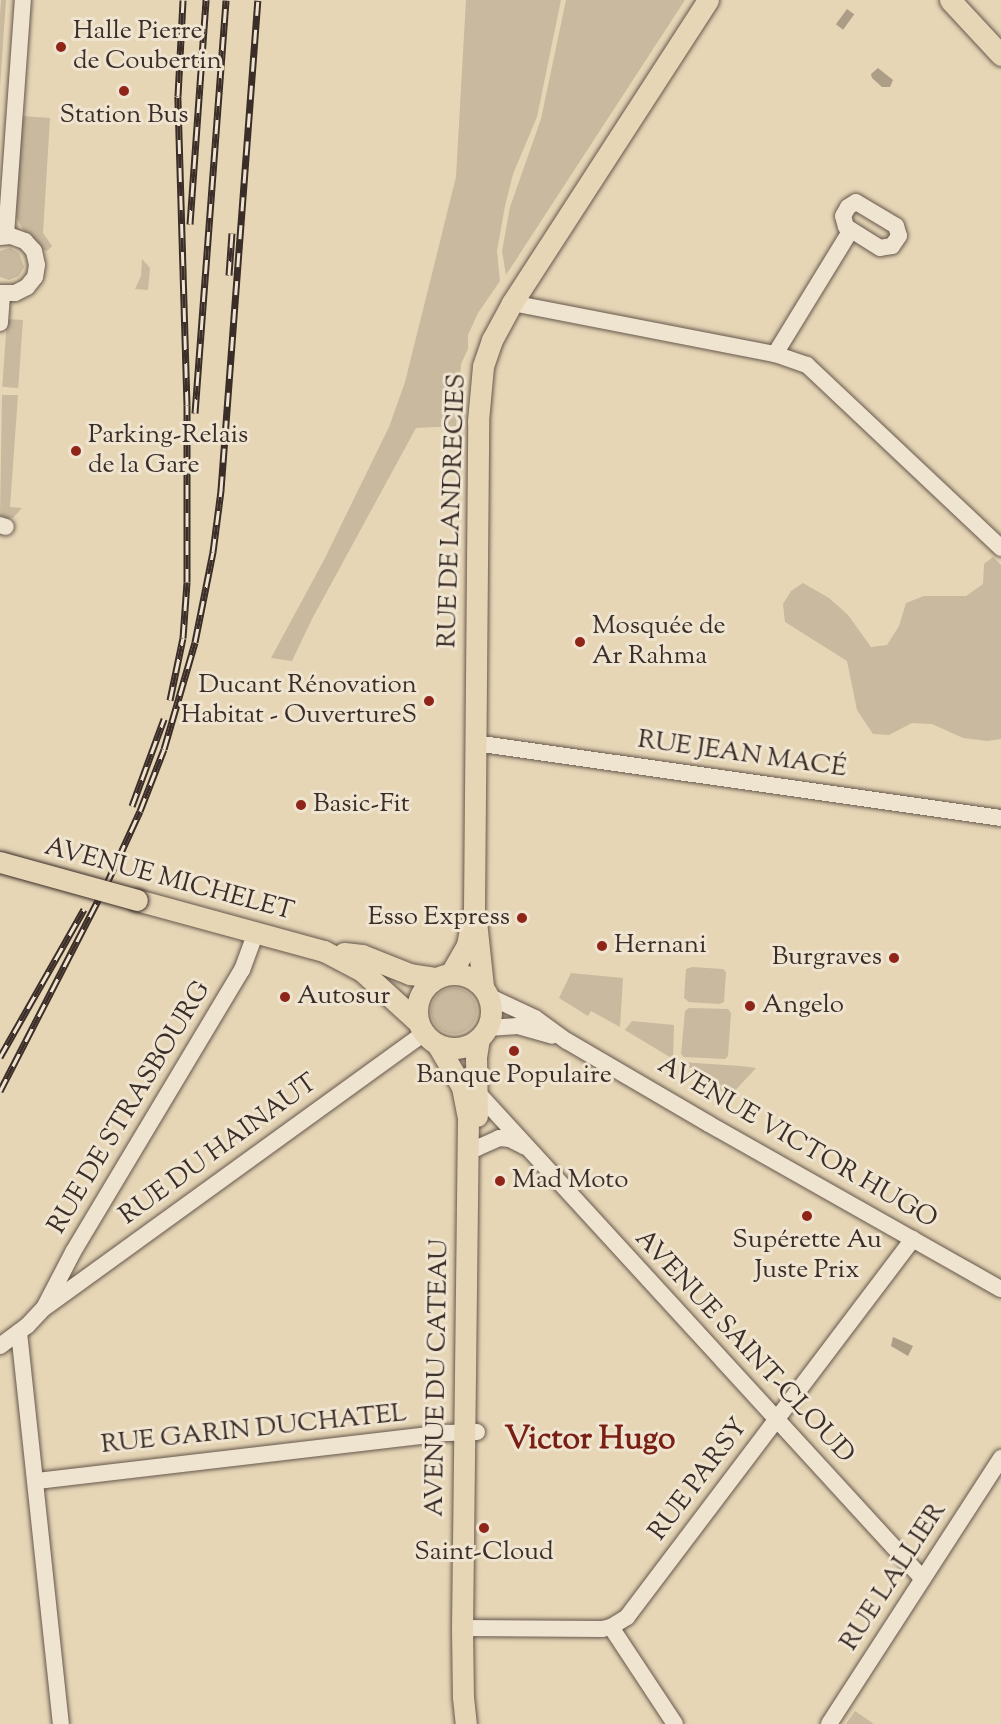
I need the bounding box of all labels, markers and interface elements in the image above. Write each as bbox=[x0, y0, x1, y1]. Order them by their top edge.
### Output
place label: Halle Pierre de Coubertin bbox=[73, 16, 222, 77]
marker: Halle Pierre de Coubertin bbox=[54, 40, 68, 54]
marker: Station Bus bbox=[117, 84, 131, 98]
place label: Station Bus bbox=[60, 100, 188, 132]
street label: RUE DE LANDRECIES bbox=[433, 373, 473, 649]
place label: Parking-Relais de la Gare bbox=[88, 420, 248, 482]
marker: Parking-Relais de la Gare bbox=[69, 444, 83, 458]
place label: Mosquée de Ar Rahma bbox=[592, 611, 726, 672]
marker: Mosquée de Ar Rahma bbox=[573, 635, 587, 649]
place label: Ducant Rénovation Habitat - OuvertureS bbox=[181, 670, 417, 732]
marker: Ducant Rénovation Habitat - OuvertureS bbox=[422, 694, 436, 708]
street label: RUE JEAN MACÉ bbox=[636, 725, 848, 785]
place label: Basic-Fit bbox=[313, 789, 410, 821]
marker: Basic-Fit bbox=[294, 798, 308, 812]
street label: AVENUE MICHELET bbox=[41, 832, 297, 928]
place label: Esso Express bbox=[368, 902, 510, 934]
marker: Esso Express bbox=[515, 911, 529, 925]
place label: Hernani bbox=[614, 930, 707, 962]
marker: Hernani bbox=[595, 939, 609, 953]
place label: Burgraves bbox=[772, 942, 882, 974]
marker: Burgraves bbox=[887, 951, 901, 965]
street label: RUE DE STRASBOURG bbox=[42, 976, 218, 1240]
place label: Autosur bbox=[297, 981, 390, 1013]
marker: Autosur bbox=[278, 990, 292, 1004]
place label: Angelo bbox=[762, 990, 844, 1022]
marker: Angelo bbox=[743, 999, 757, 1013]
marker: Banque Populaire bbox=[507, 1044, 521, 1058]
street label: AVENUE VICTOR HUGO bbox=[652, 1050, 942, 1236]
place label: Banque Populaire bbox=[416, 1060, 612, 1092]
street label: RUE DU HAINAUT bbox=[114, 1068, 324, 1232]
place label: Mad Moto bbox=[512, 1165, 628, 1197]
marker: Mad Moto bbox=[493, 1174, 507, 1188]
marker: Supérette Au Juste Prix bbox=[800, 1209, 814, 1223]
street label: AVENUE SAINT-CLOUD bbox=[628, 1224, 860, 1470]
place label: Supérette Au Juste Prix bbox=[732, 1225, 882, 1286]
street label: AVENUE DU CATEAU bbox=[420, 1239, 456, 1517]
street label: RUE GARIN DUCHATEL bbox=[100, 1398, 408, 1462]
street label: RUE PARSY bbox=[643, 1413, 755, 1547]
district label: Victor Hugo bbox=[504, 1421, 676, 1459]
street label: RUE LALLIER bbox=[834, 1497, 954, 1657]
marker: Saint-Cloud bbox=[477, 1521, 491, 1535]
place label: Saint-Cloud bbox=[414, 1537, 554, 1569]

